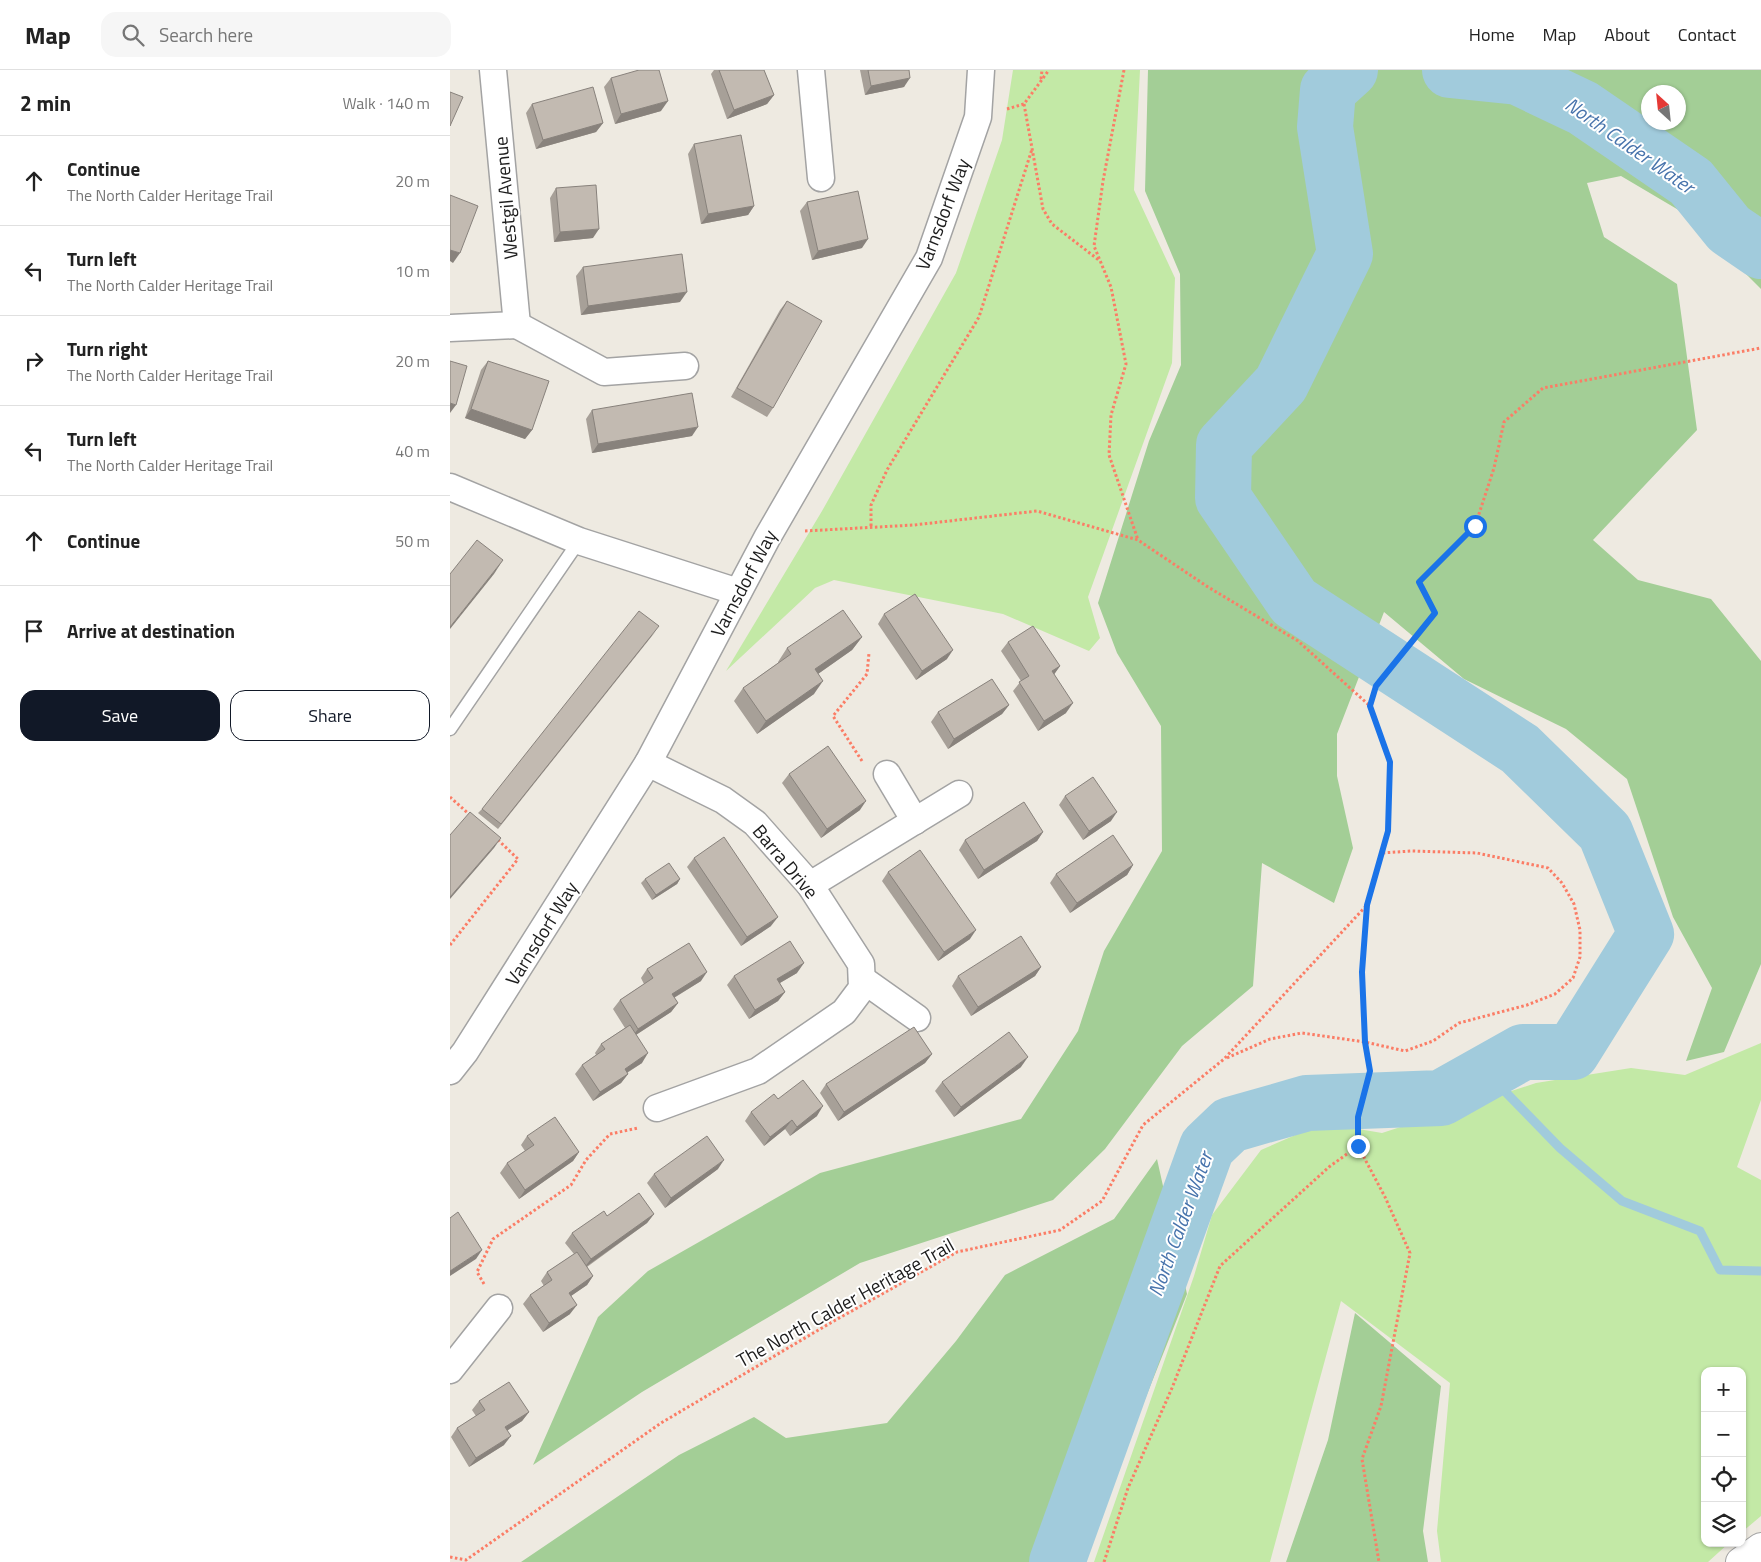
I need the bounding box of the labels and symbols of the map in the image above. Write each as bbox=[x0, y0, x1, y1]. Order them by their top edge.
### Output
north arrow bbox=[1641, 85, 1686, 130]
water label: North Calder Water bbox=[1559, 89, 1703, 203]
street label: Westgil Avenue bbox=[485, 135, 525, 261]
street label: Varnsdorf Way bbox=[907, 154, 977, 274]
route start bbox=[1464, 515, 1487, 538]
street label: Varnsdorf Way bbox=[703, 524, 783, 642]
street label: Barra Drive bbox=[746, 817, 826, 905]
street label: Varnsdorf Way bbox=[497, 875, 585, 991]
route end bbox=[1347, 1135, 1370, 1158]
water label: North Calder Water bbox=[1139, 1145, 1221, 1301]
street label: The North Calder Heritage Trail bbox=[731, 1230, 959, 1374]

